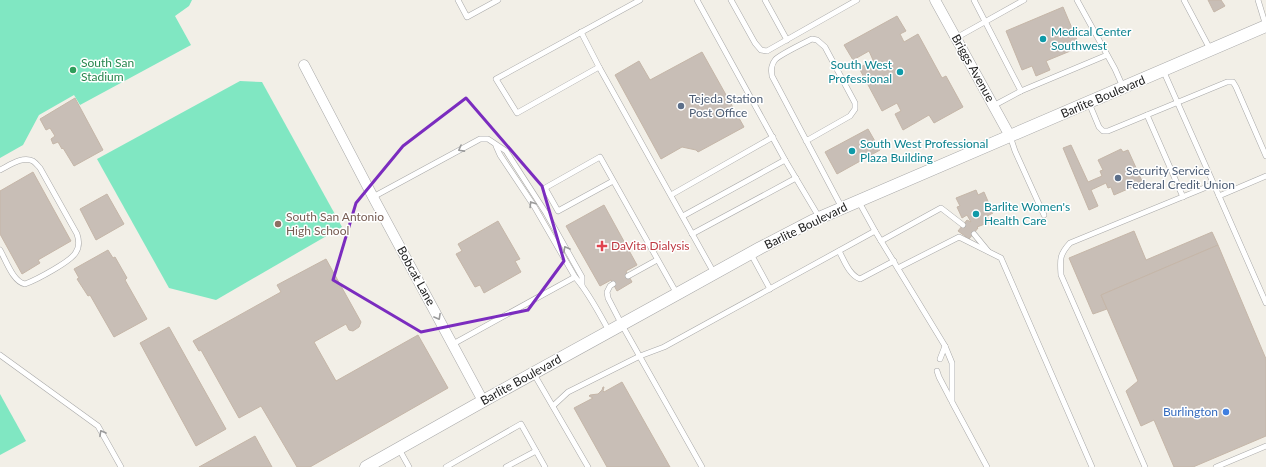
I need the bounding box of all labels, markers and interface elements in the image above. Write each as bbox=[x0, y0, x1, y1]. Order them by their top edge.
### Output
place label: Medical Center Southwest bbox=[1051, 24, 1132, 53]
street label: Briggs Avenue bbox=[949, 31, 998, 104]
marker: Medical Center Southwest bbox=[1038, 34, 1048, 44]
place label: South San Stadium bbox=[81, 55, 134, 84]
place label: South West Professional bbox=[828, 57, 893, 86]
marker: South San Stadium bbox=[68, 65, 78, 75]
marker: South West Professional bbox=[895, 67, 905, 77]
street label: Barlite Boulevard bbox=[1058, 72, 1147, 121]
place label: Tejeda Station Post Office bbox=[689, 91, 763, 120]
marker: Tejeda Station Post Office bbox=[676, 101, 686, 111]
place label: South West Professional Plaza Building bbox=[860, 136, 988, 165]
one-way arrow bbox=[458, 144, 465, 151]
marker: South West Professional Plaza Building bbox=[847, 146, 857, 156]
place label: Security Service Federal Credit Union bbox=[1126, 163, 1235, 192]
marker: Security Service Federal Credit Union bbox=[1113, 173, 1123, 183]
street label: Barlite Boulevard bbox=[762, 199, 850, 252]
place label: Barlite Women's Health Care bbox=[984, 199, 1070, 228]
one-way arrow bbox=[530, 201, 537, 208]
place label: South San Antonio High School bbox=[286, 209, 384, 238]
marker: Barlite Women's Health Care bbox=[971, 209, 981, 219]
marker: South San Antonio High School bbox=[273, 219, 283, 229]
place label: DaVita Dialysis bbox=[611, 238, 690, 253]
marker: DaVita Dialysis bbox=[596, 240, 608, 252]
street label: Bobcat Lane bbox=[394, 244, 439, 308]
one-way arrow bbox=[564, 246, 571, 254]
one-way arrow bbox=[434, 313, 441, 320]
street label: Barlite Boulevard bbox=[478, 351, 564, 408]
place label: Burlington bbox=[1163, 404, 1218, 419]
marker: Burlington bbox=[1221, 407, 1231, 417]
one-way arrow bbox=[99, 430, 107, 437]

